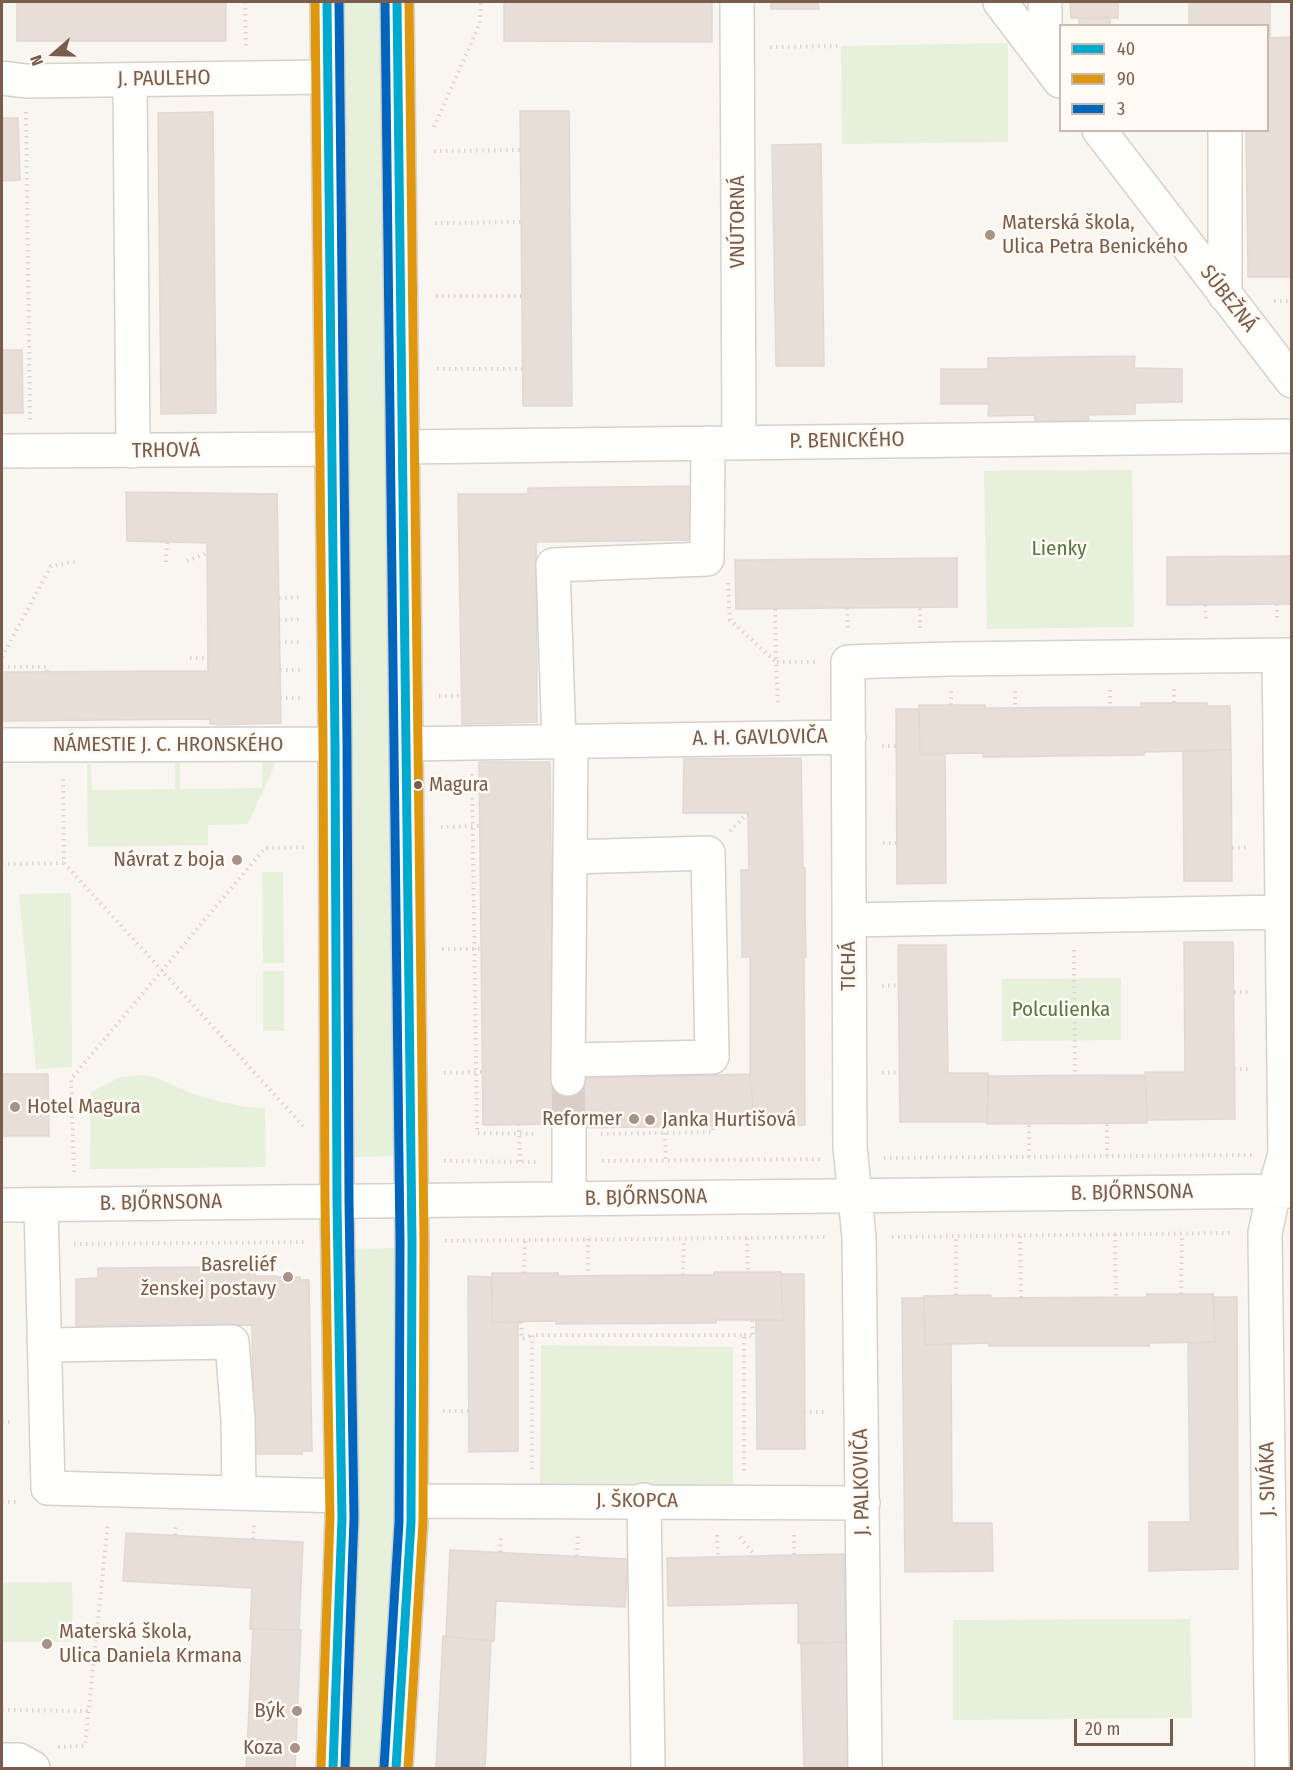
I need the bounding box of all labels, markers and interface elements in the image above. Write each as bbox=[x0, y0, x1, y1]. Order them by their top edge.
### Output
north arrow bbox=[24, 24, 84, 84]
legend bbox=[1059, 24, 1269, 132]
text: 40 bbox=[1117, 38, 1135, 60]
text: N bbox=[26, 53, 47, 68]
street label: J. PAULEHO bbox=[117, 66, 211, 92]
text: 90 bbox=[1117, 68, 1135, 90]
text: 3 bbox=[1117, 98, 1125, 120]
street label: VNÚTORNÁ bbox=[725, 175, 751, 269]
place label: Materská škola, Ulica Petra Benického bbox=[1002, 210, 1188, 260]
marker: Materská škola, Ulica Petra Benického bbox=[983, 228, 997, 242]
street label: SÚBEŽNÁ bbox=[1194, 261, 1262, 337]
street label: P. BENICKÉHO bbox=[789, 427, 905, 455]
street label: TRHOVÁ bbox=[132, 438, 200, 464]
park label: Lienky bbox=[1031, 536, 1087, 562]
street label: A. H. GAVLOVIČA bbox=[692, 724, 828, 752]
street label: NÁMESTIE J. C. HRONSKÉHO bbox=[53, 732, 283, 758]
place label: Magura bbox=[429, 773, 489, 797]
marker: Magura bbox=[412, 779, 424, 791]
place label: Návrat z boja bbox=[113, 847, 225, 873]
marker: Návrat z boja bbox=[230, 853, 244, 867]
street label: TICHÁ bbox=[836, 941, 862, 991]
park label: Polculienka bbox=[1012, 997, 1110, 1023]
place label: Hotel Magura bbox=[27, 1094, 141, 1120]
marker: Hotel Magura bbox=[8, 1100, 22, 1114]
place label: Reformer bbox=[542, 1106, 622, 1132]
place label: Janka Hurtišová bbox=[662, 1107, 796, 1133]
marker: Reformer bbox=[627, 1112, 641, 1126]
marker: Janka Hurtišová bbox=[643, 1113, 657, 1127]
street label: B. BJŐRNSONA bbox=[1071, 1179, 1193, 1207]
street label: B. BJŐRNSONA bbox=[585, 1184, 707, 1212]
street label: B. BJŐRNSONA bbox=[100, 1189, 222, 1217]
place label: Basreliéf ženskej postavy bbox=[141, 1252, 276, 1302]
marker: Basreliéf ženskej postavy bbox=[281, 1270, 295, 1284]
street label: J. PALKOVIČA bbox=[848, 1428, 876, 1536]
street label: J. SIVÁKA bbox=[1255, 1441, 1281, 1517]
street label: J. ŠKOPCA bbox=[596, 1488, 678, 1514]
place label: Materská škola, Ulica Daniela Krmana bbox=[59, 1619, 242, 1669]
marker: Materská škola, Ulica Daniela Krmana bbox=[40, 1637, 54, 1651]
place label: Býk bbox=[254, 1698, 285, 1724]
marker: Býk bbox=[290, 1704, 304, 1718]
scale bar bbox=[1077, 1707, 1176, 1745]
text: 20 m bbox=[1085, 1718, 1120, 1740]
place label: Koza bbox=[243, 1735, 283, 1761]
marker: Koza bbox=[288, 1741, 302, 1755]

